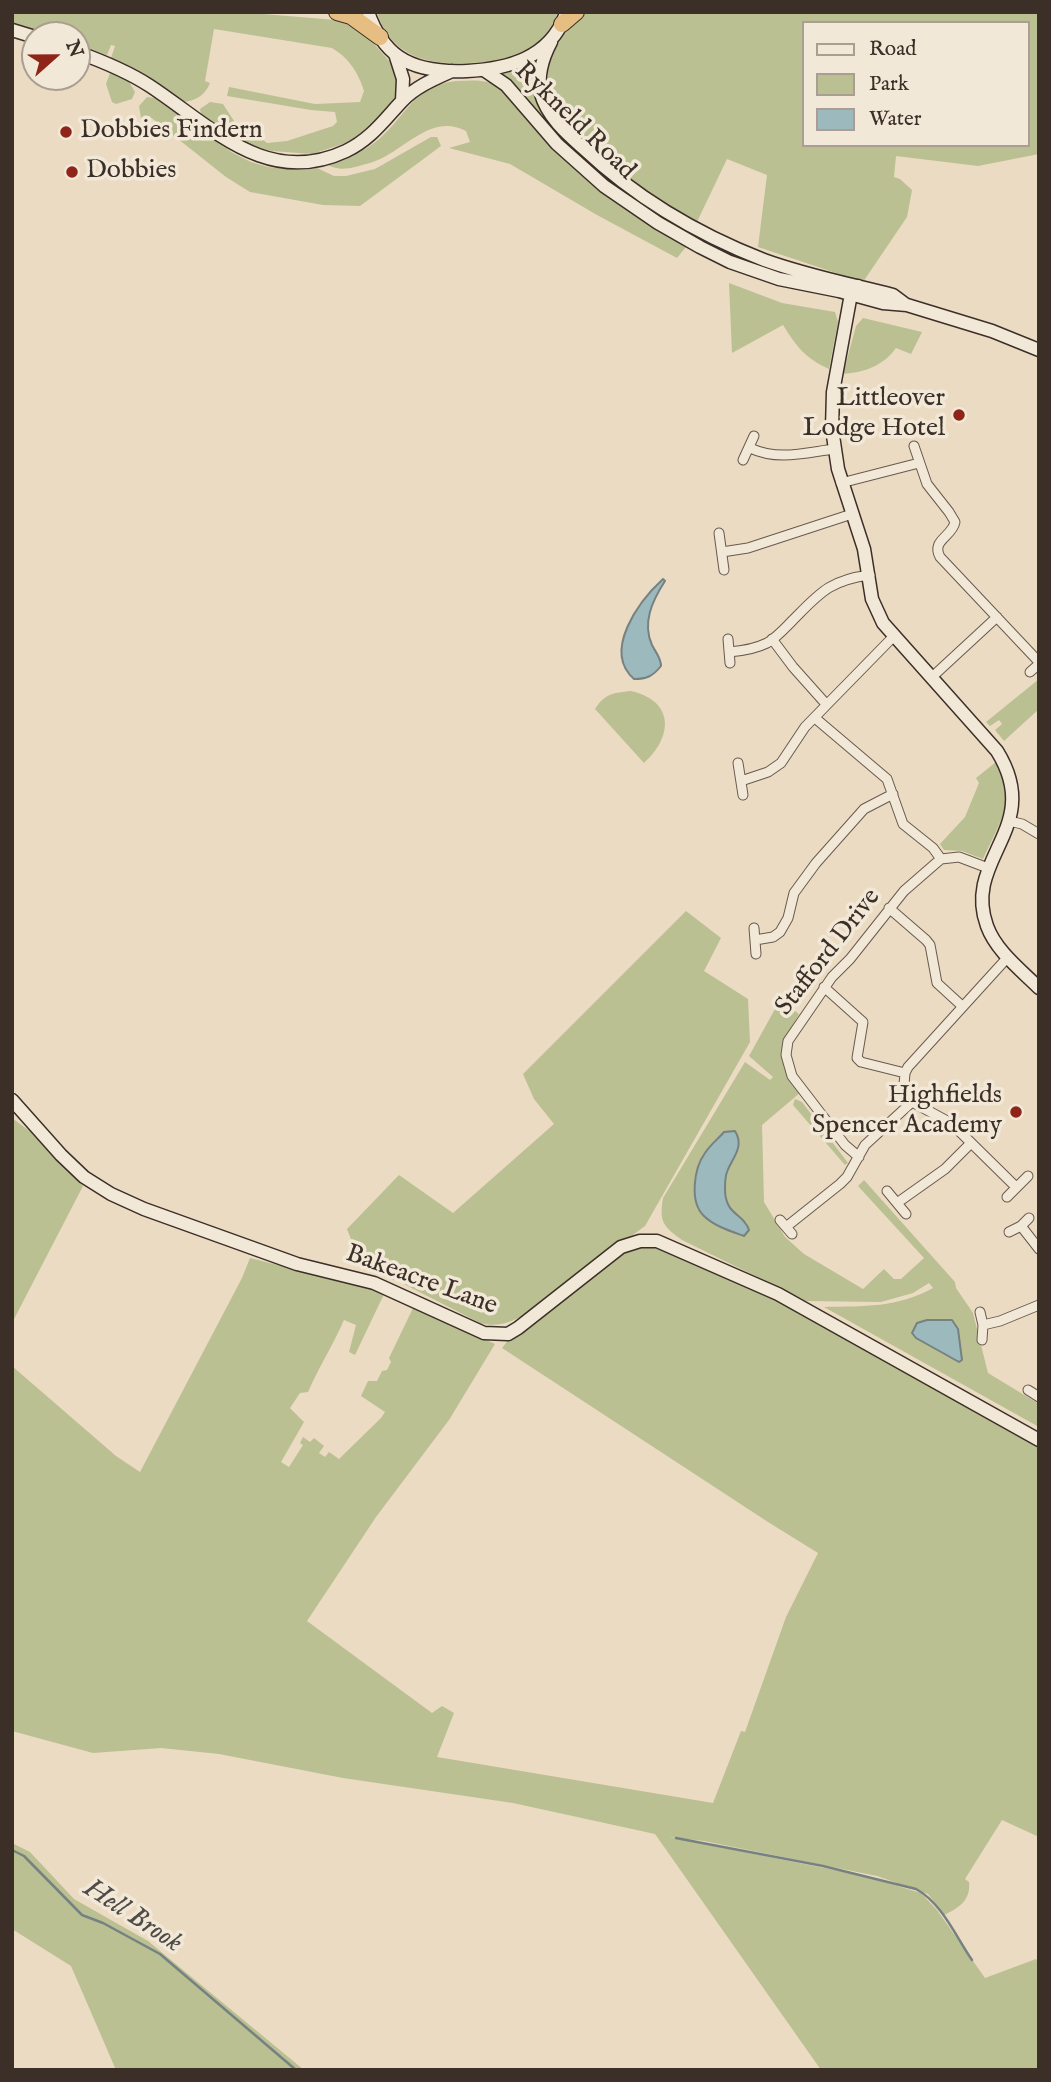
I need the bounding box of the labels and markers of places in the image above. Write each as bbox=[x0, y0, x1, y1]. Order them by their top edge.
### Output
place label: Dobbies Findern bbox=[80, 116, 263, 148]
marker: Dobbies Findern bbox=[58, 124, 74, 140]
place label: Dobbies bbox=[86, 156, 176, 188]
marker: Dobbies bbox=[64, 164, 80, 180]
place label: Littleover Lodge Hotel bbox=[803, 384, 945, 446]
marker: Littleover Lodge Hotel bbox=[951, 407, 967, 423]
place label: Highfields Spencer Academy bbox=[812, 1081, 1002, 1142]
marker: Highfields Spencer Academy bbox=[1008, 1104, 1024, 1120]

